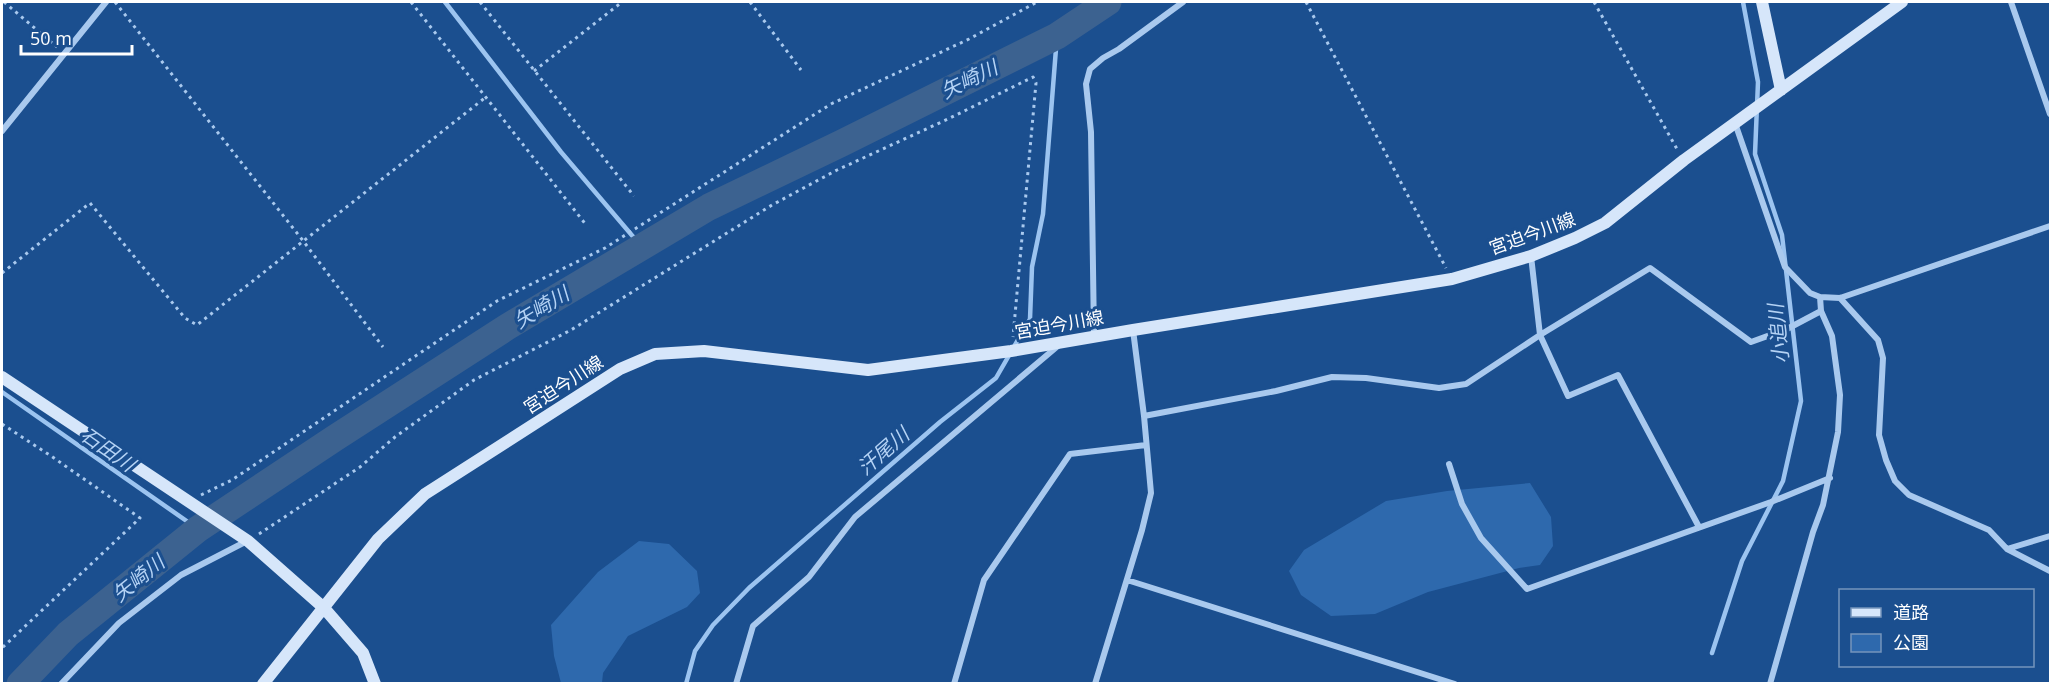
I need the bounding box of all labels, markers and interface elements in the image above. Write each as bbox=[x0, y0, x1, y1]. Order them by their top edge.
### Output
scale bar bbox=[21, 18, 132, 56]
text: 50 m bbox=[30, 26, 72, 50]
water label: 矢崎川 bbox=[936, 53, 1004, 104]
street label: 宮迫今川線 bbox=[1486, 206, 1578, 260]
water label: 矢崎川 bbox=[508, 279, 575, 334]
water label: 小追川 bbox=[1761, 301, 1795, 365]
street label: 宮迫今川線 bbox=[1013, 304, 1105, 344]
street label: 宮迫今川線 bbox=[519, 349, 607, 419]
water label: 汗尾川 bbox=[852, 420, 916, 481]
water label: 石田川 bbox=[76, 421, 142, 478]
water label: 矢崎川 bbox=[106, 547, 171, 607]
legend bbox=[1839, 589, 2034, 667]
text: 道路 bbox=[1893, 600, 1929, 624]
text: 公園 bbox=[1893, 630, 1929, 654]

